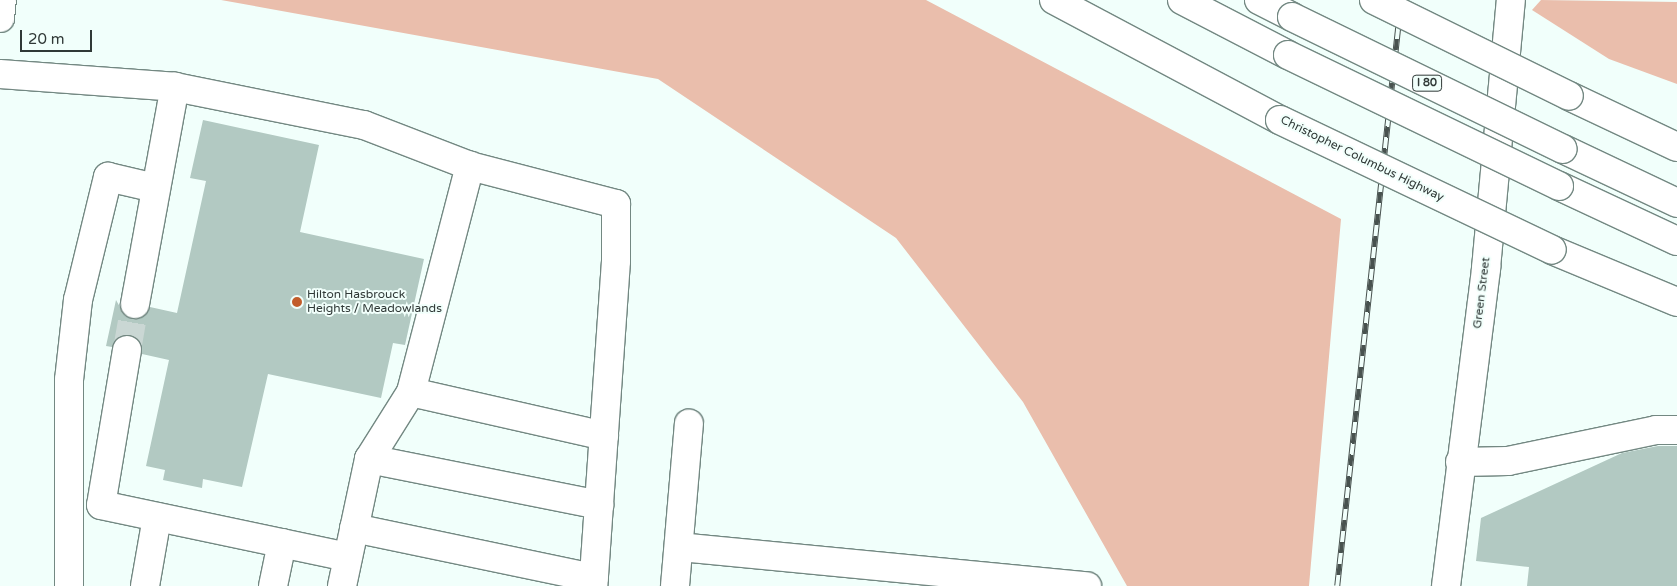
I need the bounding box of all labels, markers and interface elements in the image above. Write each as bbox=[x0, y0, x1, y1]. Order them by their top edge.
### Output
scale bar bbox=[22, 20, 95, 52]
text: 20 m bbox=[28, 30, 65, 48]
road number: I 80 bbox=[1412, 75, 1442, 92]
street label: Christopher Columbus Highway bbox=[1278, 113, 1446, 205]
street label: Green Street bbox=[1470, 256, 1494, 330]
place label: Hilton Hasbrouck Heights / Meadowlands bbox=[307, 288, 442, 316]
marker: Hilton Hasbrouck Heights / Meadowlands bbox=[291, 296, 303, 308]

